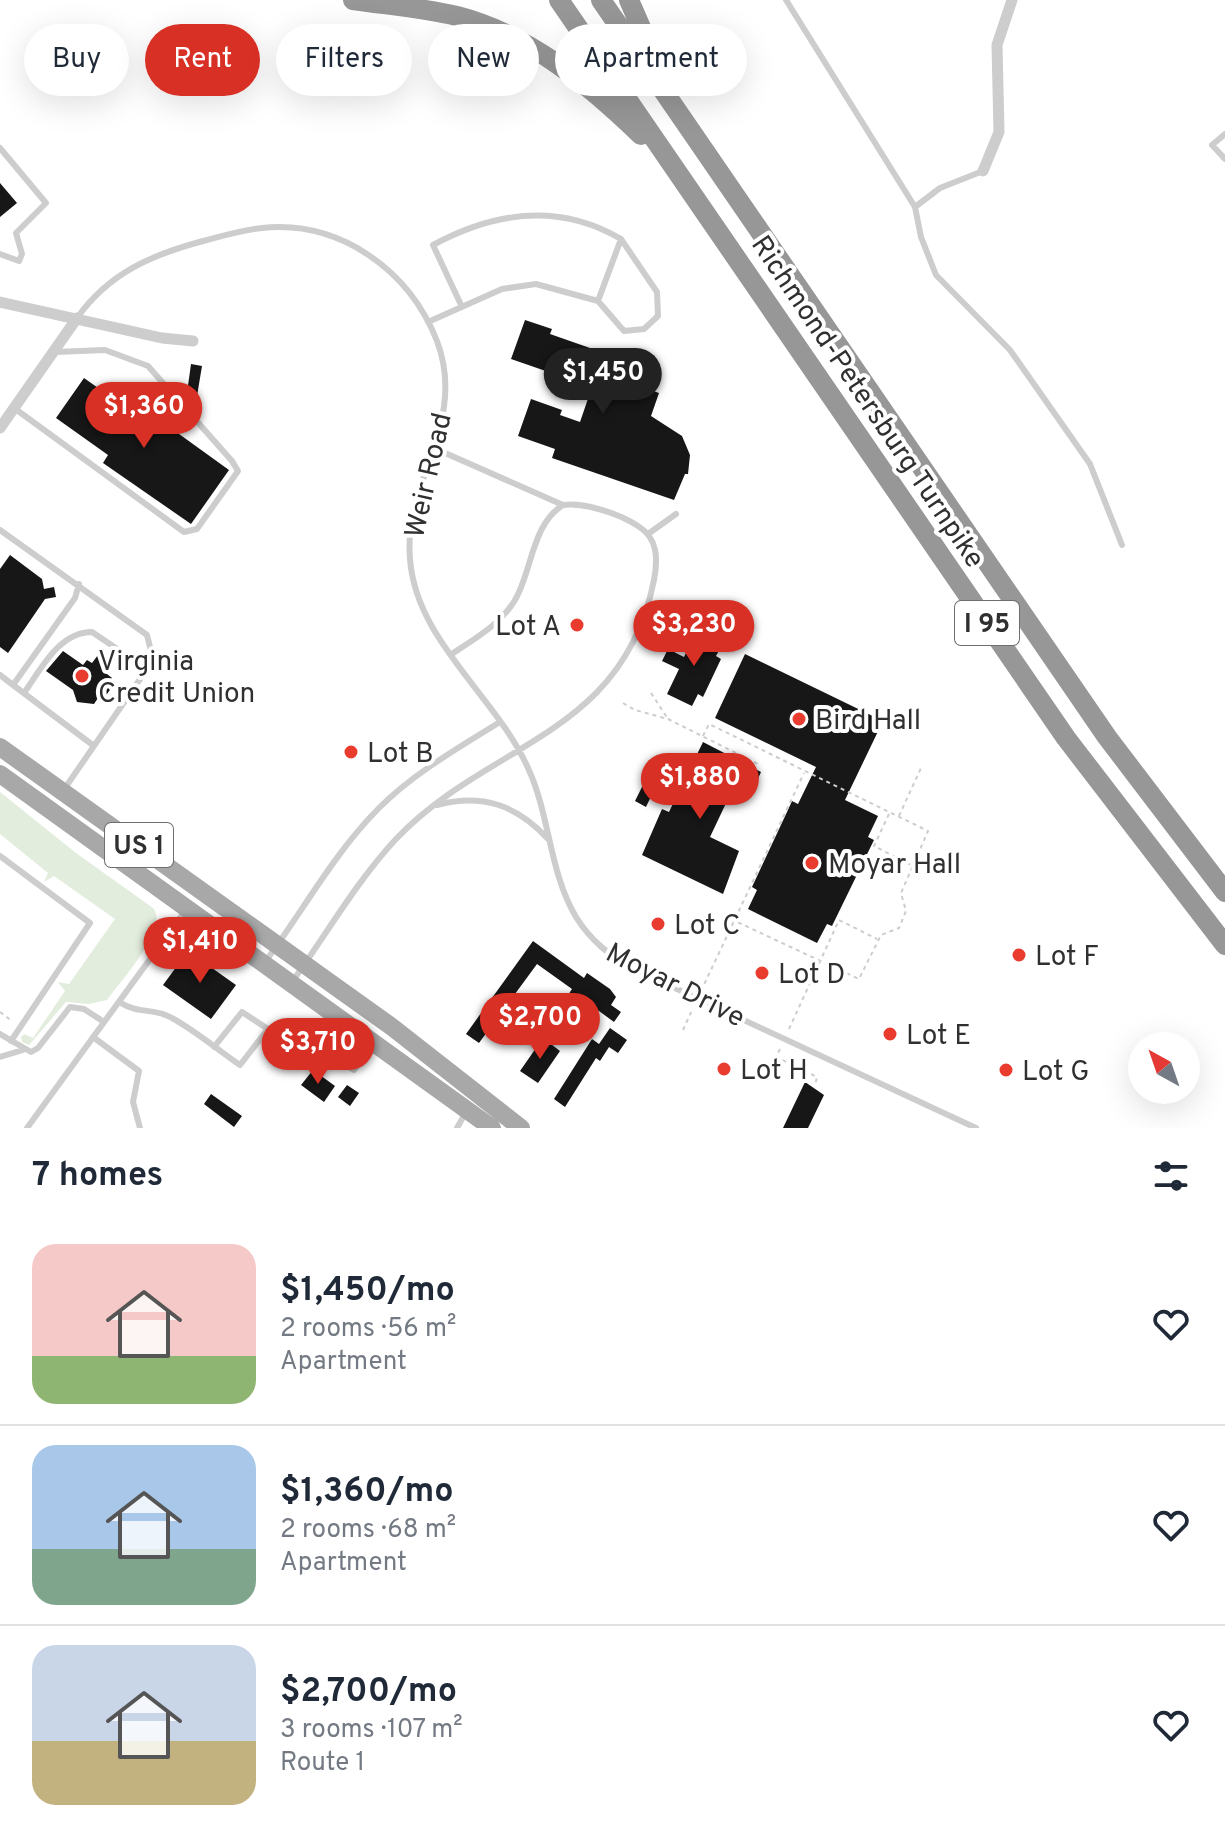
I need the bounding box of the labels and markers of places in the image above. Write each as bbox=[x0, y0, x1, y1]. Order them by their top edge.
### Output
pin: $1,450 bbox=[538, 348, 668, 416]
pin: $1,360 bbox=[79, 382, 209, 450]
pin: $3,230 bbox=[629, 600, 759, 668]
place label: Lot A bbox=[495, 610, 561, 646]
marker: Lot A bbox=[568, 616, 586, 634]
place label: Virginia Credit Union bbox=[98, 645, 255, 713]
marker: Virginia Credit Union bbox=[73, 667, 91, 685]
place label: Bird Hall bbox=[815, 704, 921, 740]
marker: Bird Hall bbox=[790, 710, 808, 728]
place label: Lot B bbox=[367, 737, 434, 773]
marker: Lot B bbox=[342, 743, 360, 761]
pin: $1,880 bbox=[635, 753, 765, 821]
place label: Moyar Hall bbox=[828, 848, 961, 884]
marker: Moyar Hall bbox=[803, 854, 821, 872]
place label: Lot C bbox=[674, 909, 740, 945]
marker: Lot C bbox=[649, 915, 667, 933]
pin: $1,410 bbox=[135, 917, 265, 985]
place label: Lot F bbox=[1035, 940, 1099, 976]
marker: Lot F bbox=[1010, 946, 1028, 964]
place label: Lot D bbox=[778, 958, 845, 994]
marker: Lot D bbox=[753, 964, 771, 982]
pin: $2,700 bbox=[475, 993, 605, 1061]
pin: $3,710 bbox=[253, 1018, 383, 1086]
place label: Lot E bbox=[906, 1019, 971, 1055]
marker: Lot E bbox=[881, 1025, 899, 1043]
place label: Lot H bbox=[740, 1054, 808, 1090]
place label: Lot G bbox=[1022, 1055, 1089, 1091]
marker: Lot H bbox=[715, 1060, 733, 1078]
marker: Lot G bbox=[997, 1061, 1015, 1079]

